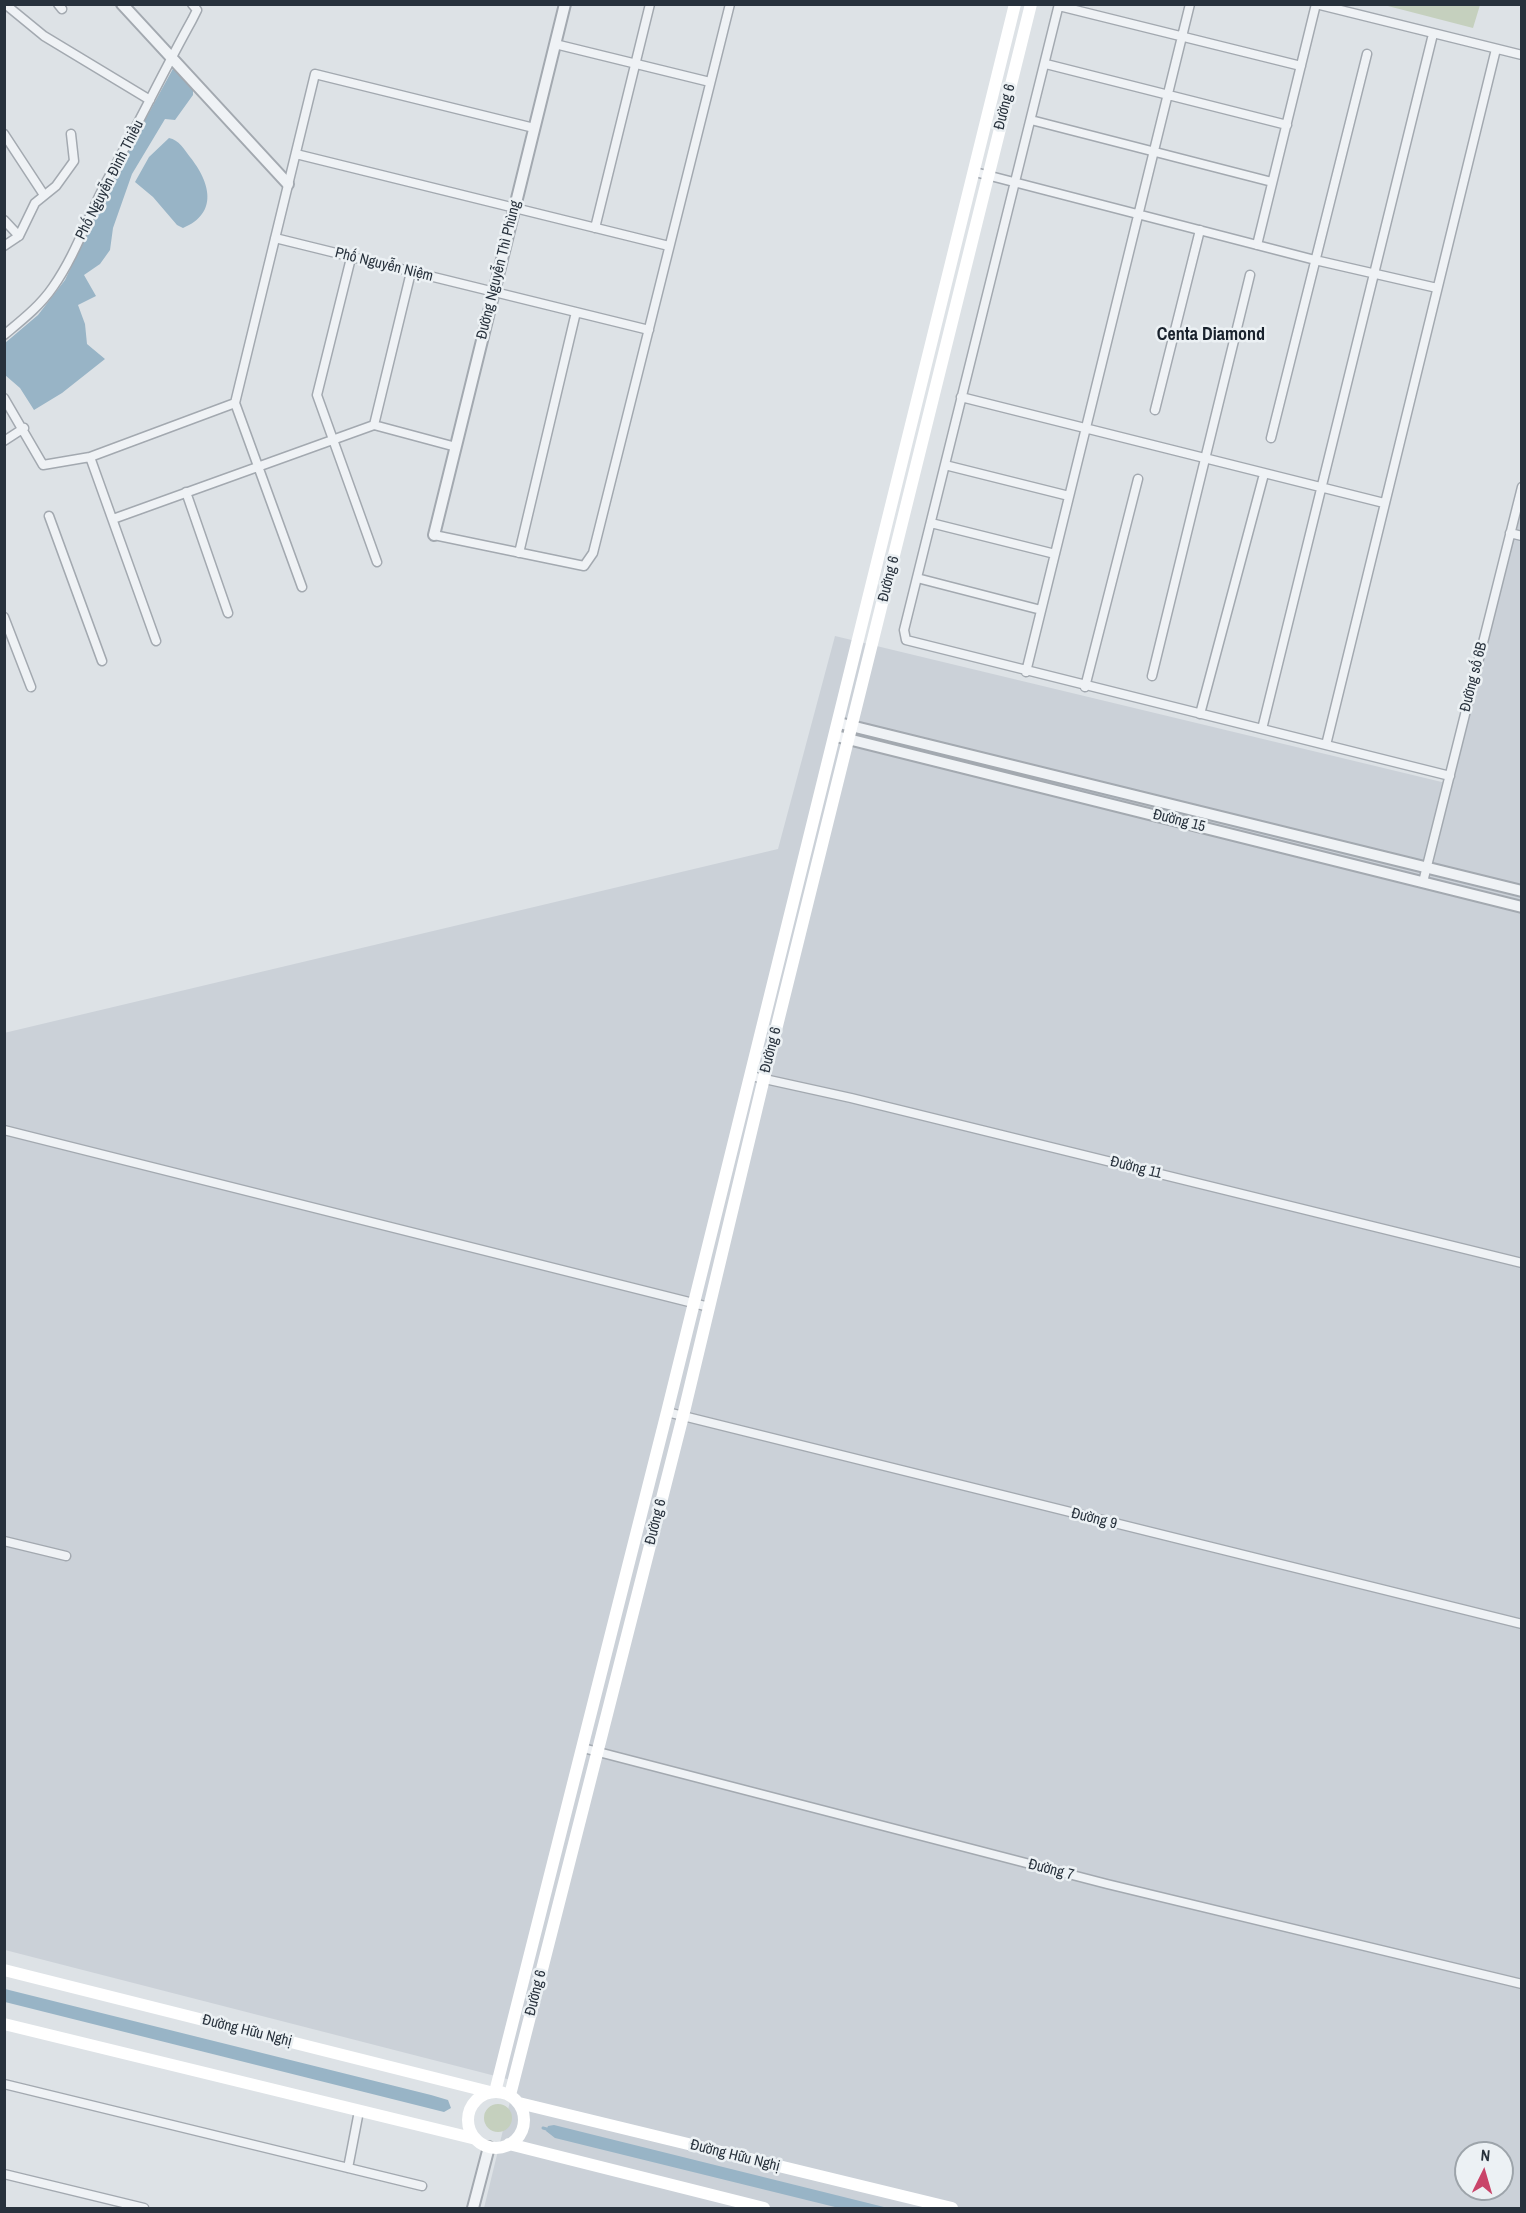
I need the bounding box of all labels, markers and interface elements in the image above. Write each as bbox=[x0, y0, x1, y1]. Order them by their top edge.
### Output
street label: Đường 6 bbox=[991, 82, 1019, 132]
street label: Phố Nguyễn Đình Thiều bbox=[72, 117, 148, 243]
street label: Đường Nguyễn Thì Phùng bbox=[473, 199, 525, 341]
street label: Phố Nguyễn Niệm bbox=[333, 244, 435, 286]
district label: Centa Diamond bbox=[1157, 324, 1265, 346]
street label: Đường 6 bbox=[875, 554, 903, 604]
street label: Đường số 6B bbox=[1457, 640, 1491, 714]
street label: Đường 15 bbox=[1151, 806, 1207, 836]
street label: Đường 6 bbox=[757, 1025, 785, 1075]
street label: Đường 11 bbox=[1108, 1153, 1164, 1183]
street label: Đường 6 bbox=[642, 1497, 670, 1547]
street label: Đường 9 bbox=[1069, 1505, 1119, 1533]
street label: Đường 7 bbox=[1026, 1856, 1076, 1884]
street label: Đường 6 bbox=[522, 1968, 550, 2018]
street label: Đường Hữu Nghị bbox=[200, 2011, 294, 2051]
street label: Đường Hữu Nghị bbox=[688, 2136, 782, 2176]
north arrow bbox=[1454, 2141, 1514, 2201]
text: N bbox=[1480, 2144, 1491, 2166]

